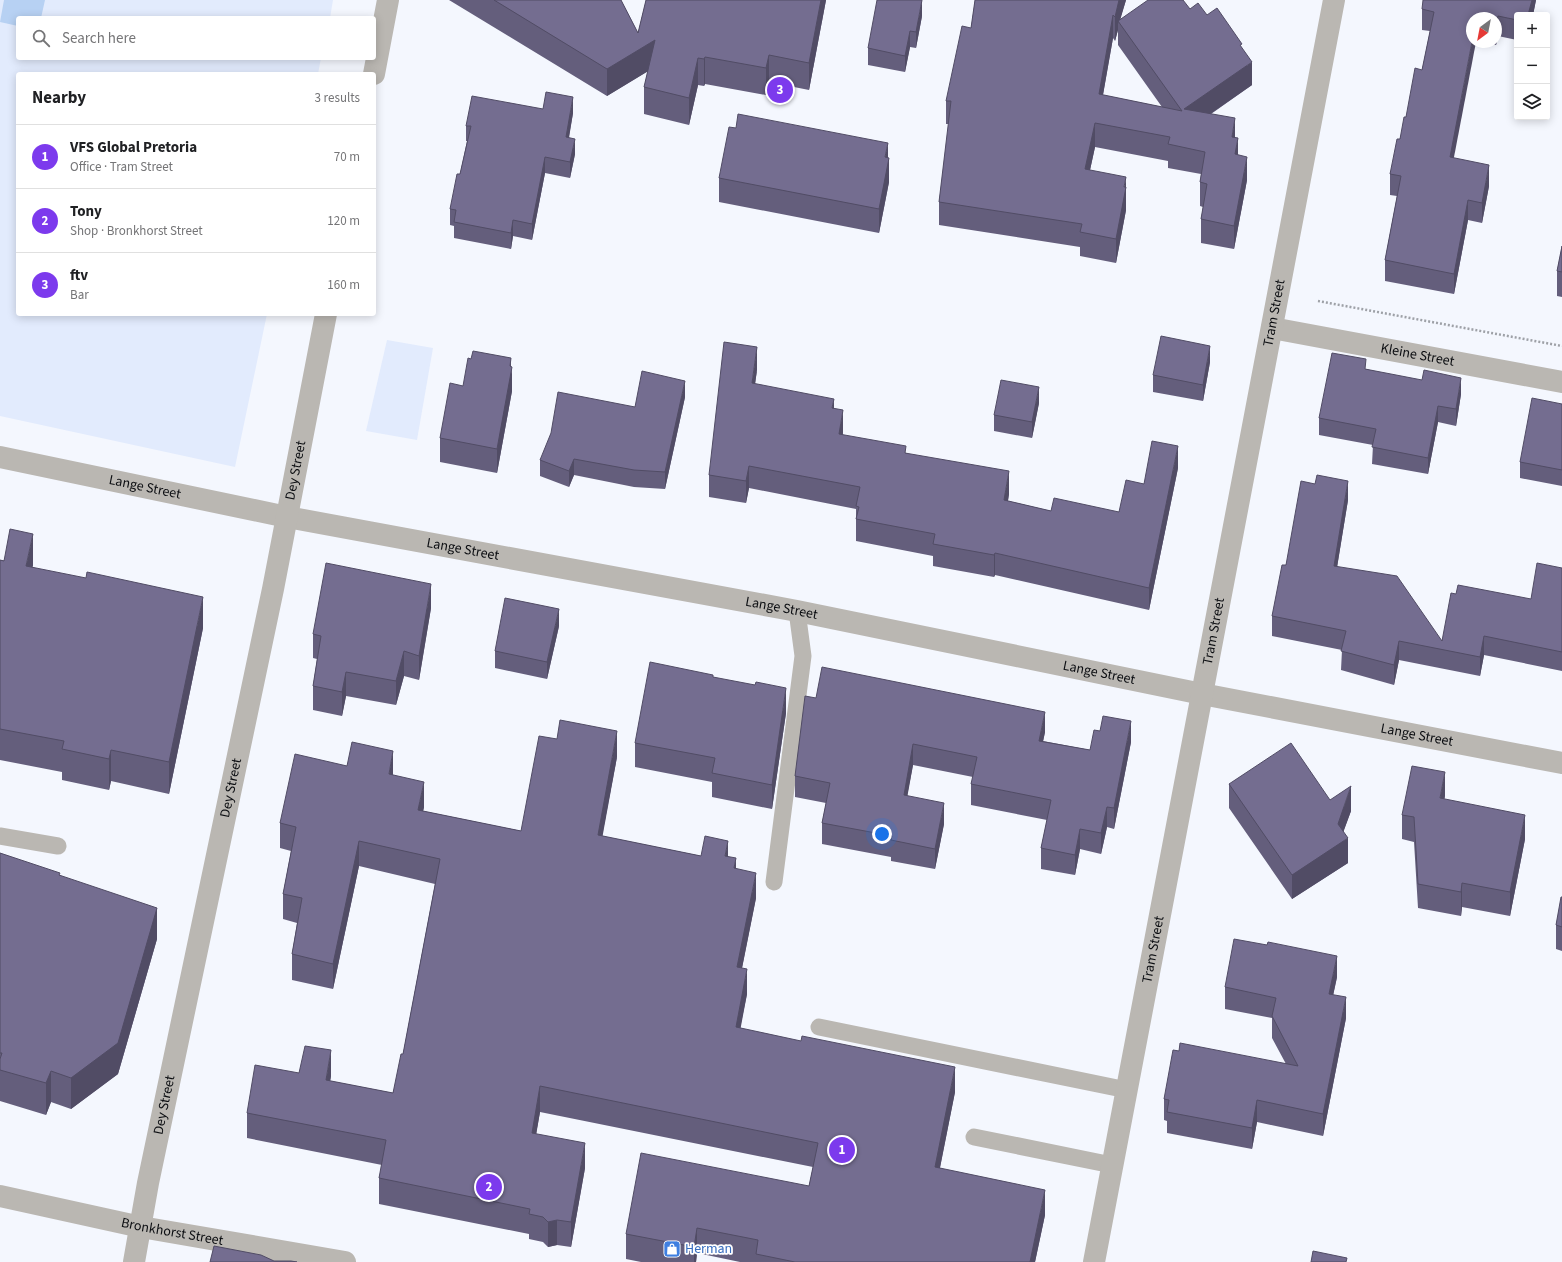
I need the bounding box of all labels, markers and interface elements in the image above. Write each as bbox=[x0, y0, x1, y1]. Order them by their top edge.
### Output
north arrow bbox=[1466, 12, 1502, 48]
map controls bbox=[1514, 12, 1550, 120]
button: + bbox=[1514, 12, 1550, 48]
search box bbox=[16, 16, 376, 60]
icon: search bbox=[30, 27, 52, 49]
text: Search here bbox=[62, 28, 136, 49]
button: − bbox=[1514, 48, 1550, 84]
pin: 3 bbox=[767, 75, 793, 105]
button: layers bbox=[1514, 84, 1550, 120]
text: Nearby bbox=[32, 86, 86, 110]
text: 3 results bbox=[315, 89, 360, 107]
text: VFS Global Pretoria bbox=[70, 137, 197, 158]
text: 1 bbox=[42, 148, 48, 166]
text: 70 m bbox=[334, 148, 360, 166]
text: Office · Tram Street bbox=[70, 158, 173, 176]
text: Tony bbox=[70, 201, 102, 222]
text: 2 bbox=[42, 212, 48, 230]
text: 120 m bbox=[327, 212, 360, 230]
text: Shop · Bronkhorst Street bbox=[70, 222, 203, 240]
text: ftv bbox=[70, 265, 88, 286]
text: 3 bbox=[42, 276, 48, 294]
text: 160 m bbox=[327, 276, 360, 294]
street label: Tram Street bbox=[1258, 277, 1291, 348]
text: Bar bbox=[70, 286, 89, 304]
street label: Kleine Street bbox=[1379, 338, 1456, 372]
street label: Dey Street bbox=[280, 439, 311, 502]
street label: Lange Street bbox=[107, 470, 183, 505]
street label: Lange Street bbox=[425, 533, 501, 566]
street label: Lange Street bbox=[744, 592, 820, 625]
street label: Tram Street bbox=[1198, 596, 1230, 667]
street label: Lange Street bbox=[1061, 656, 1137, 690]
street label: Lange Street bbox=[1379, 718, 1455, 752]
street label: Dey Street bbox=[215, 756, 247, 819]
your location bbox=[872, 824, 892, 844]
street label: Tram Street bbox=[1137, 914, 1170, 985]
street label: Dey Street bbox=[148, 1073, 180, 1136]
pin: 1 bbox=[829, 1135, 855, 1165]
pin: 2 bbox=[476, 1172, 502, 1202]
street label: Bronkhorst Street bbox=[119, 1213, 225, 1251]
shop icon: Herman bbox=[662, 1239, 682, 1259]
place label: Herman bbox=[685, 1239, 732, 1259]

